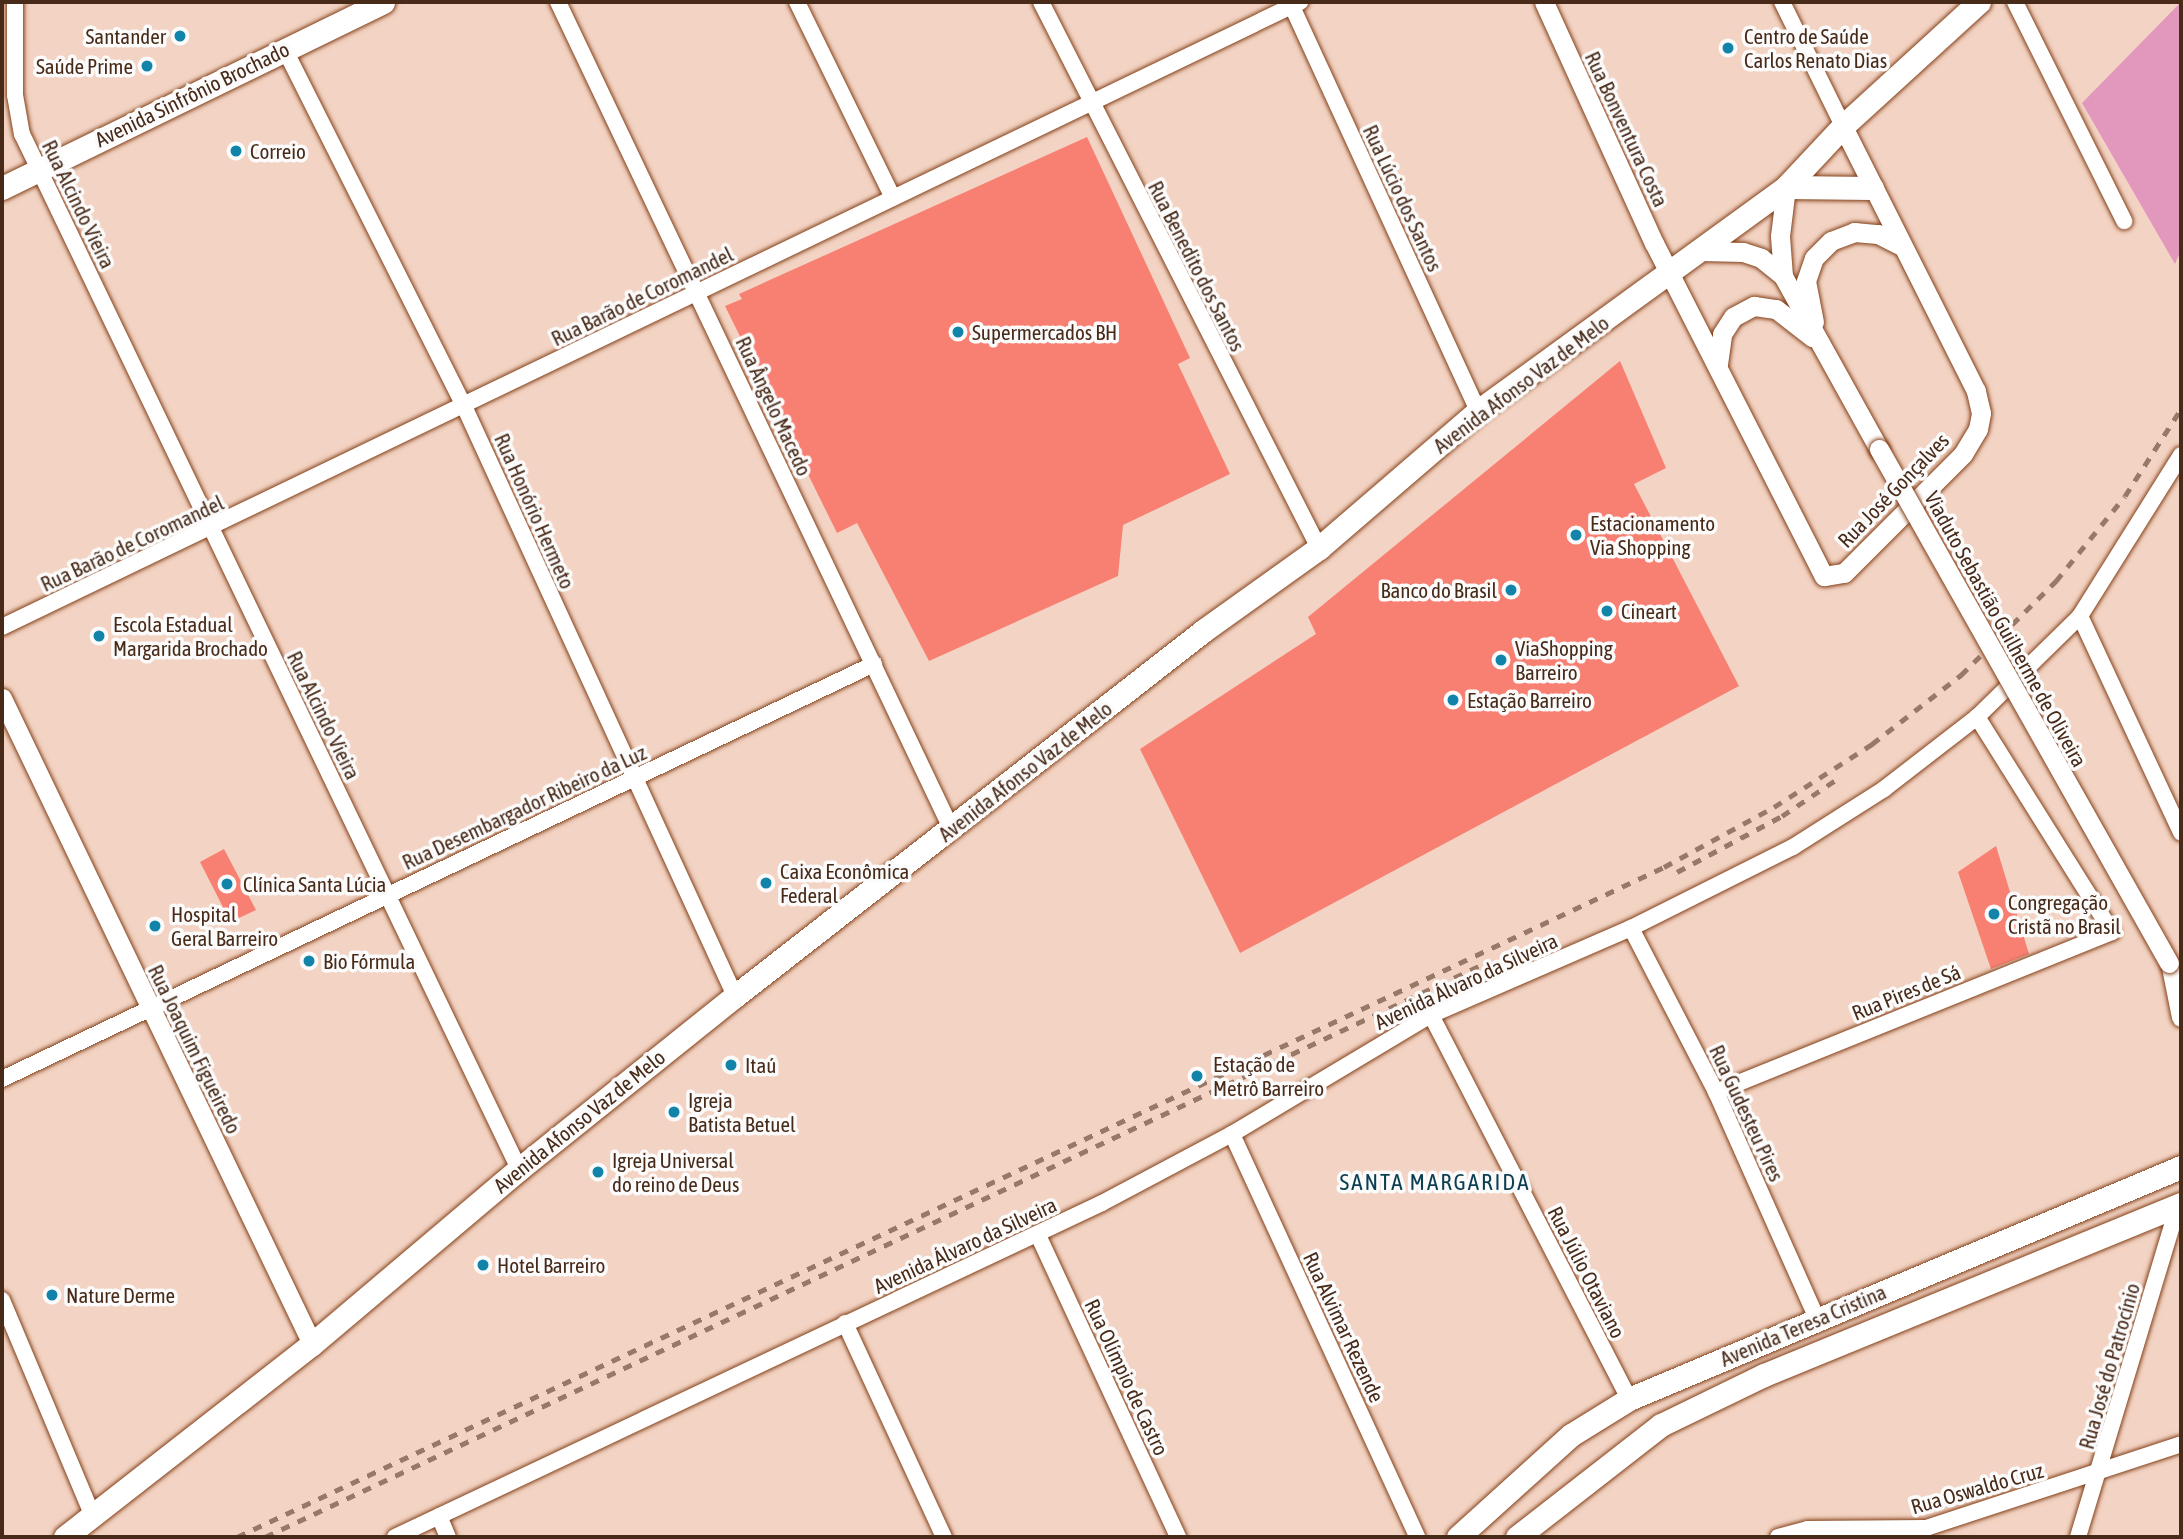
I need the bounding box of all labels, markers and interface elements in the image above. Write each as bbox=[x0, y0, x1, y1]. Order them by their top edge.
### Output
place label: Santander bbox=[86, 23, 166, 49]
place label: Centro de Saúde Carlos Renato Dias bbox=[1744, 23, 1887, 73]
marker: Santander bbox=[172, 28, 188, 44]
street label: Avenida Sinfrônio Brochado bbox=[91, 36, 293, 152]
marker: Centro de Saúde Carlos Renato Dias bbox=[1718, 38, 1738, 58]
street label: Rua Bonventura Costa bbox=[1580, 47, 1674, 211]
place label: Saúde Prime bbox=[36, 53, 133, 79]
marker: Saúde Prime bbox=[139, 58, 155, 74]
street label: Rua Lúcio dos Santos bbox=[1358, 121, 1448, 275]
street label: Rua Alcindo Vieira bbox=[37, 136, 121, 272]
place label: Correio bbox=[250, 138, 306, 164]
marker: Correio bbox=[228, 143, 244, 159]
street label: Rua Benedito dos Santos bbox=[1143, 177, 1251, 355]
street label: Rua Barão de Coromandel bbox=[547, 241, 737, 351]
street label: Avenida Afonso Vaz de Melo bbox=[1428, 310, 1614, 458]
place label: Supermercados BH bbox=[972, 319, 1117, 345]
marker: Supermercados BH bbox=[950, 324, 966, 340]
street label: Rua Ângelo Macedo bbox=[731, 332, 817, 480]
street label: Rua José Gonçalves bbox=[1832, 428, 1954, 552]
street label: Rua Honório Hermeto bbox=[489, 429, 581, 593]
street label: Viaduto Sebastião Guilherme de Oliveira bbox=[1920, 487, 2092, 771]
street label: Rua Barão de Coromandel bbox=[36, 489, 228, 597]
place label: Estacionamento Via Shopping bbox=[1590, 510, 1715, 560]
marker: Estacionamento Via Shopping bbox=[1568, 527, 1584, 543]
place label: Banco do Brasil bbox=[1381, 577, 1497, 603]
marker: Banco do Brasil bbox=[1503, 582, 1519, 598]
place label: Cineart bbox=[1621, 598, 1677, 624]
marker: Cineart bbox=[1599, 603, 1615, 619]
place label: Escola Estadual Margarida Brochado bbox=[113, 611, 268, 661]
marker: Escola Estadual Margarida Brochado bbox=[91, 628, 107, 644]
place label: ViaShopping Barreiro bbox=[1515, 635, 1613, 685]
street label: Rua Alcindo Vieira bbox=[282, 647, 366, 783]
marker: ViaShopping Barreiro bbox=[1493, 652, 1509, 668]
place label: Estação Barreiro bbox=[1467, 687, 1592, 713]
marker: Estação Barreiro bbox=[1445, 692, 1461, 708]
street label: Avenida Afonso Vaz de Melo bbox=[933, 695, 1117, 847]
street label: Rua Desembargador Ribeiro da Luz bbox=[398, 739, 650, 875]
place label: Caixa Econômica Federal bbox=[780, 858, 909, 908]
place label: Clínica Santa Lúcia bbox=[243, 871, 386, 897]
marker: Clínica Santa Lúcia bbox=[217, 874, 237, 894]
marker: Caixa Econômica Federal bbox=[758, 875, 774, 891]
place label: Congregação Cristã no Brasil bbox=[2008, 889, 2121, 939]
place label: Hospital Geral Barreiro bbox=[171, 901, 278, 951]
marker: Congregação Cristã no Brasil bbox=[1986, 906, 2002, 922]
marker: Hospital Geral Barreiro bbox=[145, 916, 165, 936]
street label: Avenida Álvaro da Silveira bbox=[1371, 928, 1561, 1034]
place label: Bio Fórmula bbox=[323, 948, 415, 974]
marker: Bio Fórmula bbox=[301, 953, 317, 969]
street label: Rua Pires de Sá bbox=[1848, 959, 1964, 1025]
street label: Rua Joaquim Figueiredo bbox=[143, 960, 247, 1138]
street label: Rua Gudesteu Pires bbox=[1704, 1041, 1790, 1185]
street label: Avenida Afonso Vaz de Melo bbox=[488, 1044, 670, 1198]
place label: Estação de Metrô Barreiro bbox=[1213, 1051, 1324, 1101]
place label: Itaú bbox=[745, 1052, 776, 1078]
marker: Itaú bbox=[723, 1057, 739, 1073]
marker: Estação de Metrô Barreiro bbox=[1187, 1066, 1207, 1086]
place label: Igreja Batista Betuel bbox=[688, 1087, 795, 1137]
marker: Igreja Batista Betuel bbox=[666, 1104, 682, 1120]
place label: Igreja Universal do reino de Deus bbox=[612, 1147, 739, 1197]
marker: Igreja Universal do reino de Deus bbox=[590, 1164, 606, 1180]
district label: SANTA MARGARIDA bbox=[1341, 1168, 1529, 1196]
street label: Avenida Álvaro da Silveira bbox=[870, 1192, 1060, 1298]
street label: Rua Júlio Otaviano bbox=[1543, 1202, 1631, 1342]
street label: Rua Alvimar Rezende bbox=[1298, 1248, 1390, 1406]
place label: Hotel Barreiro bbox=[497, 1252, 605, 1278]
marker: Hotel Barreiro bbox=[475, 1257, 491, 1273]
street label: Avenida Teresa Cristina bbox=[1716, 1279, 1890, 1371]
street label: Rua José do Patrocínio bbox=[2073, 1280, 2145, 1452]
place label: Nature Derme bbox=[66, 1282, 175, 1308]
marker: Nature Derme bbox=[44, 1287, 60, 1303]
street label: Rua Olímpio de Castro bbox=[1080, 1295, 1174, 1459]
street label: Rua Oswaldo Cruz bbox=[1908, 1457, 2046, 1519]

